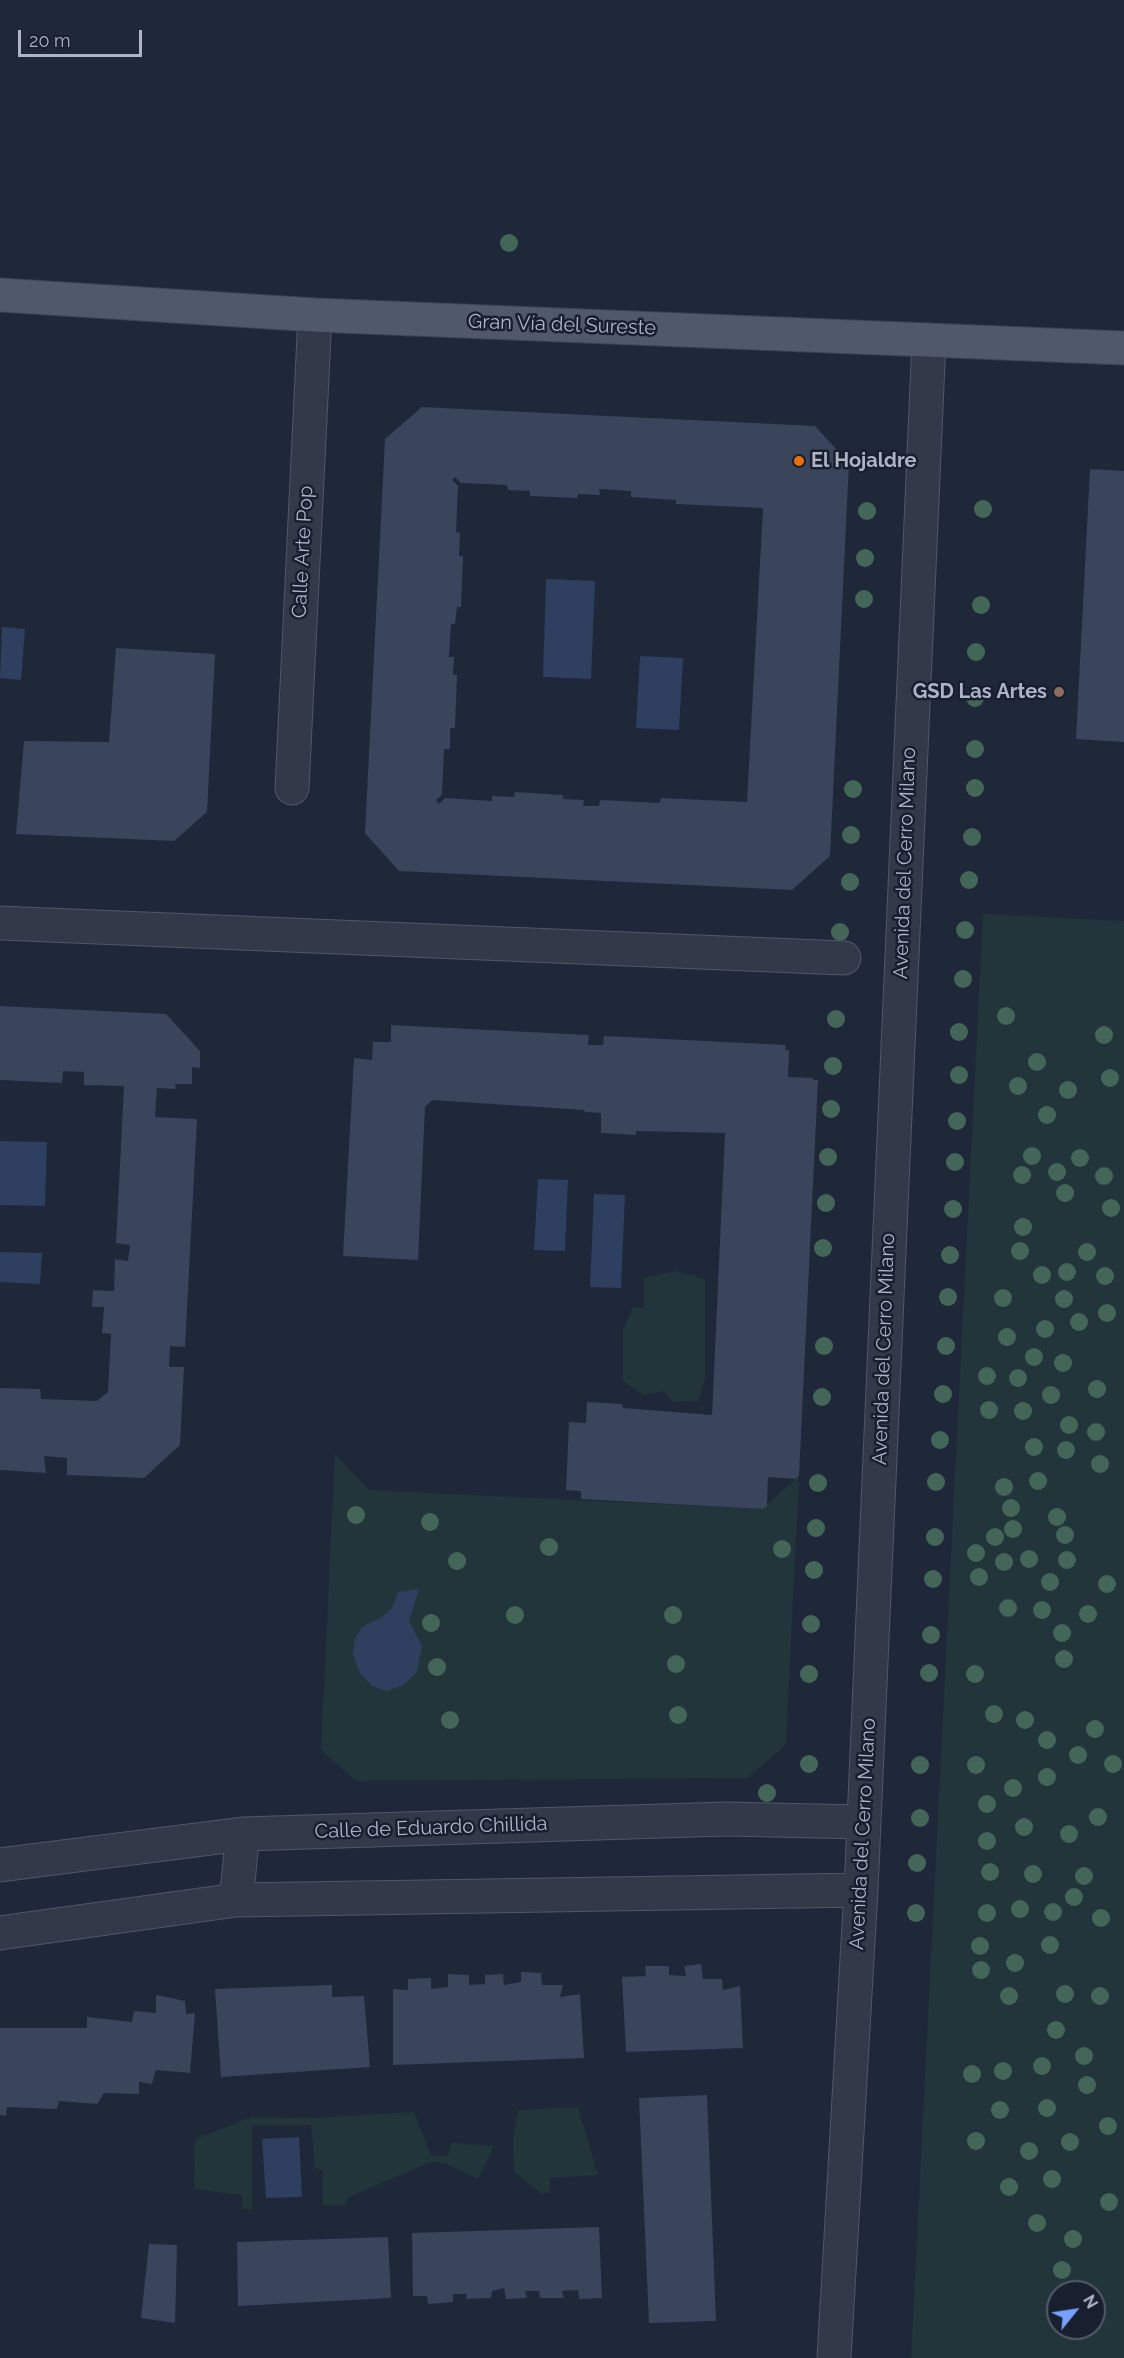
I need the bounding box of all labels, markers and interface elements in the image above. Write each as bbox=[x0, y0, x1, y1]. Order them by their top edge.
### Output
scale bar bbox=[21, 18, 146, 56]
text: 20 m bbox=[29, 30, 71, 51]
street label: Gran Vía del Sureste bbox=[468, 310, 656, 340]
place label: El Hojaldre bbox=[811, 449, 917, 473]
marker: El Hojaldre bbox=[792, 454, 806, 468]
street label: Calle Arte Pop bbox=[288, 485, 318, 619]
place label: GSD Las Artes bbox=[913, 680, 1047, 704]
marker: GSD Las Artes bbox=[1052, 685, 1066, 699]
street label: Avenida del Cerro Milano bbox=[889, 747, 921, 979]
street label: Avenida del Cerro Milano bbox=[868, 1233, 900, 1465]
street label: Avenida del Cerro Milano bbox=[845, 1718, 881, 1950]
street label: Calle de Eduardo Chillida bbox=[314, 1812, 548, 1844]
north arrow bbox=[1046, 2280, 1106, 2340]
text: N bbox=[1079, 2292, 1102, 2312]

